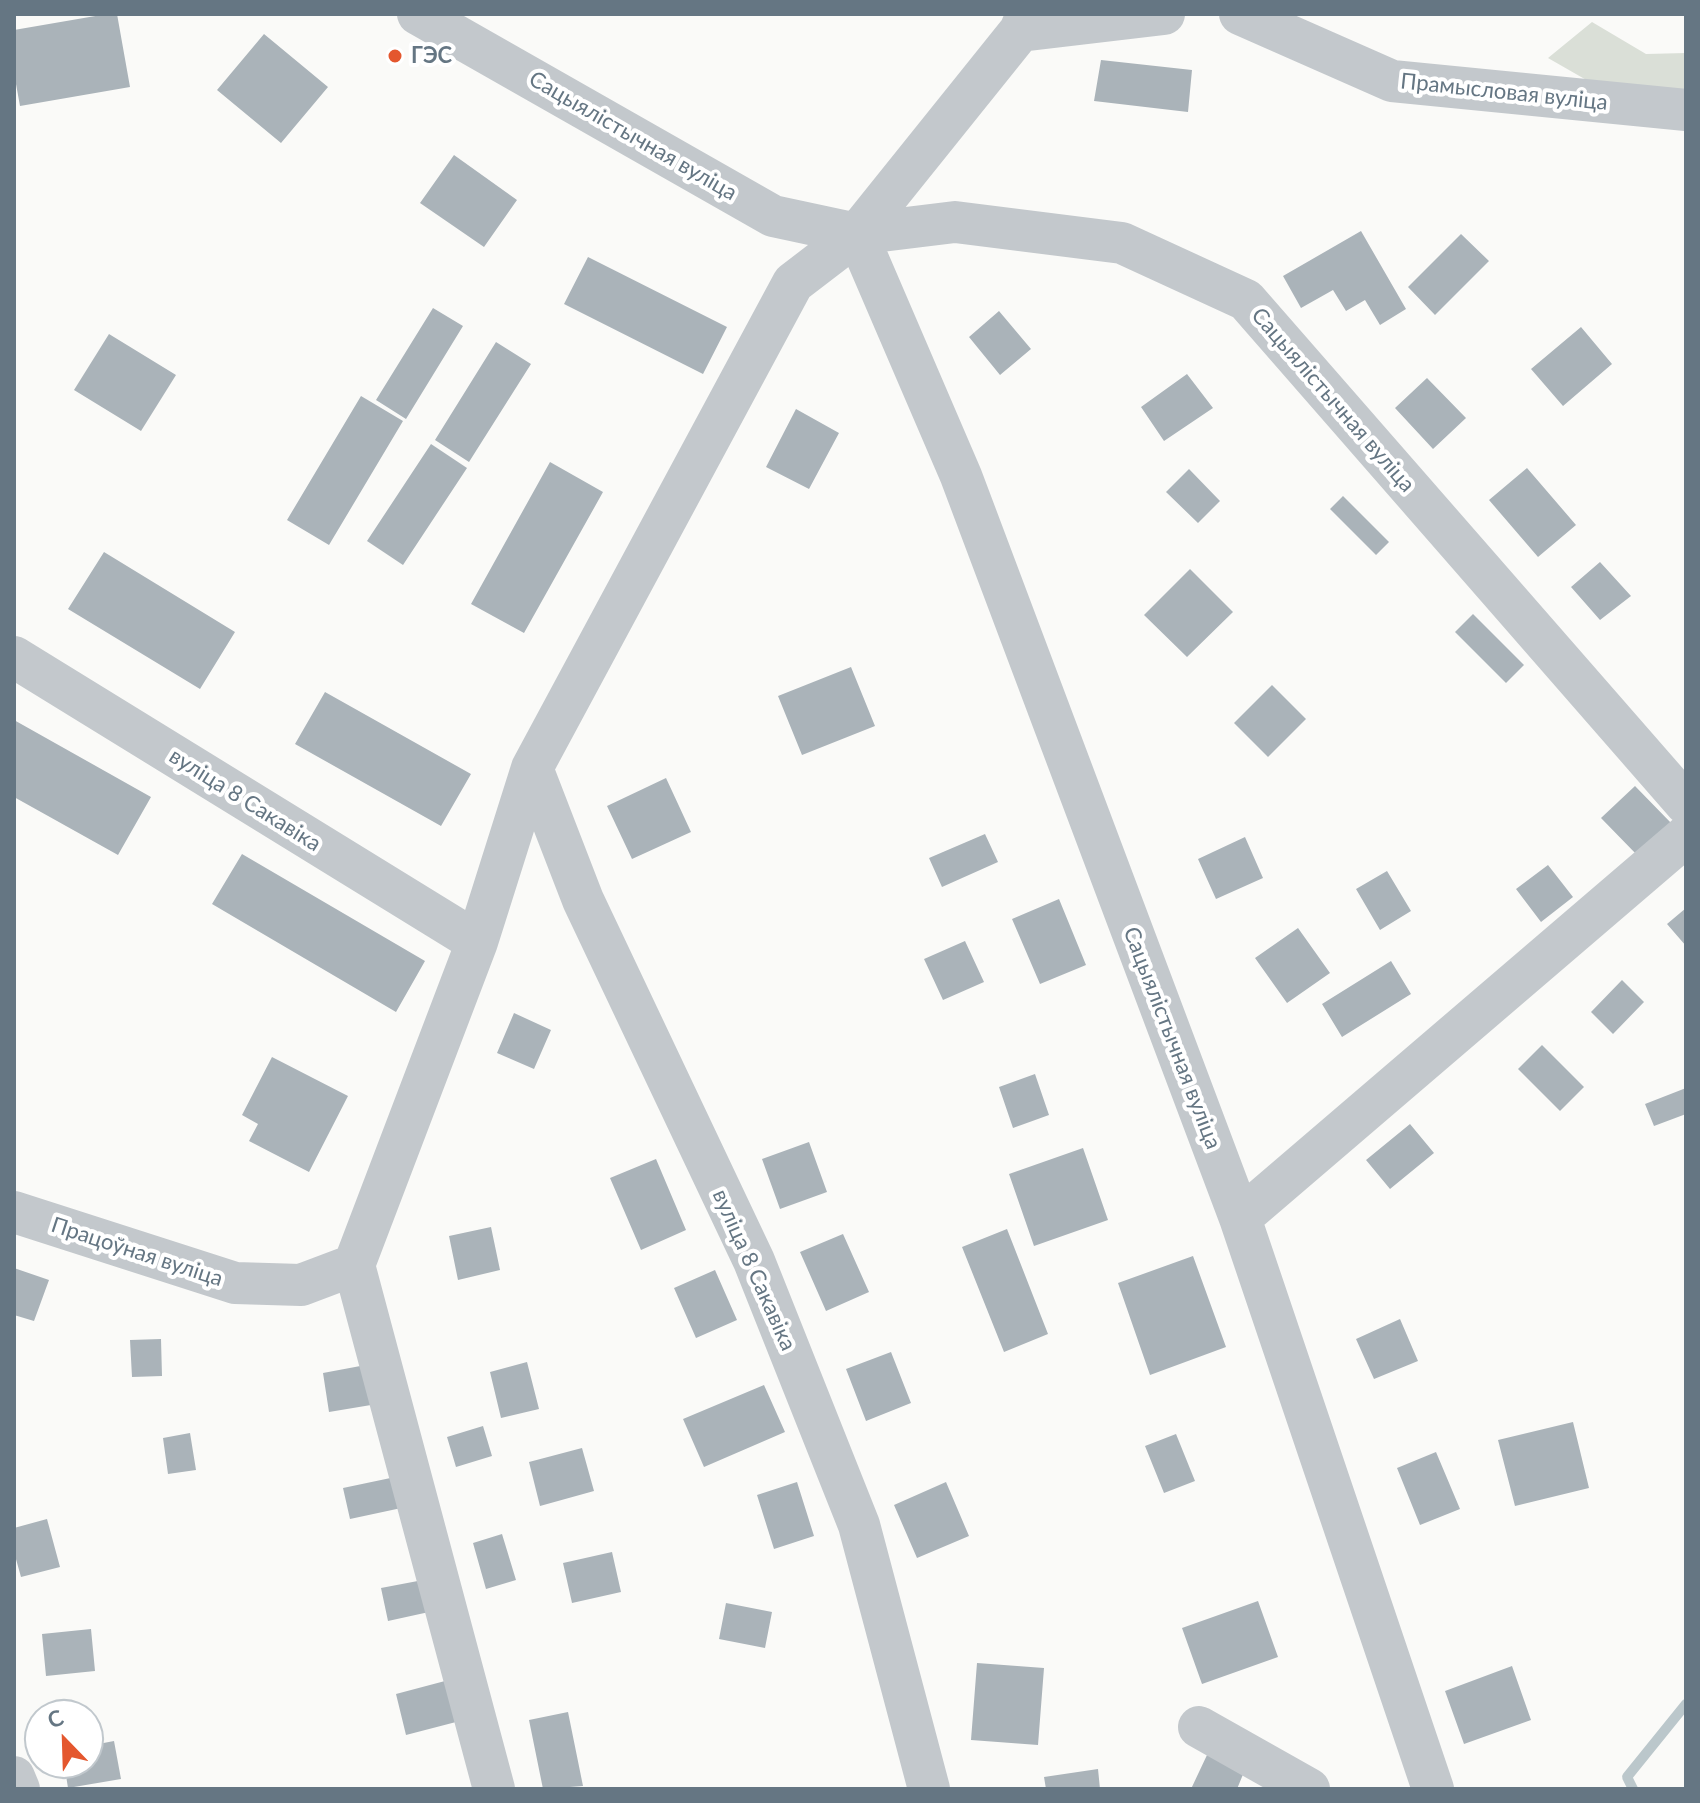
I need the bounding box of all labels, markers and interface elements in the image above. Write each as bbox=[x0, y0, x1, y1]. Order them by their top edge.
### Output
place label: ГЭС bbox=[411, 43, 452, 69]
marker: ГЭС bbox=[386, 47, 404, 65]
street label: Сацыялістычная вуліца bbox=[524, 66, 742, 206]
street label: Прамысловая вуліца bbox=[1399, 68, 1609, 116]
street label: Сацыялістычная вуліца bbox=[1246, 302, 1420, 498]
street label: вуліца 8 Сакавіка bbox=[164, 743, 326, 857]
street label: Сацыялістычная вуліца bbox=[1117, 923, 1227, 1153]
street label: вуліца 8 Сакавіка bbox=[707, 1185, 801, 1355]
street label: Працоўная вуліца bbox=[48, 1212, 226, 1292]
north arrow bbox=[24, 1699, 104, 1779]
text: С bbox=[43, 1703, 67, 1734]

